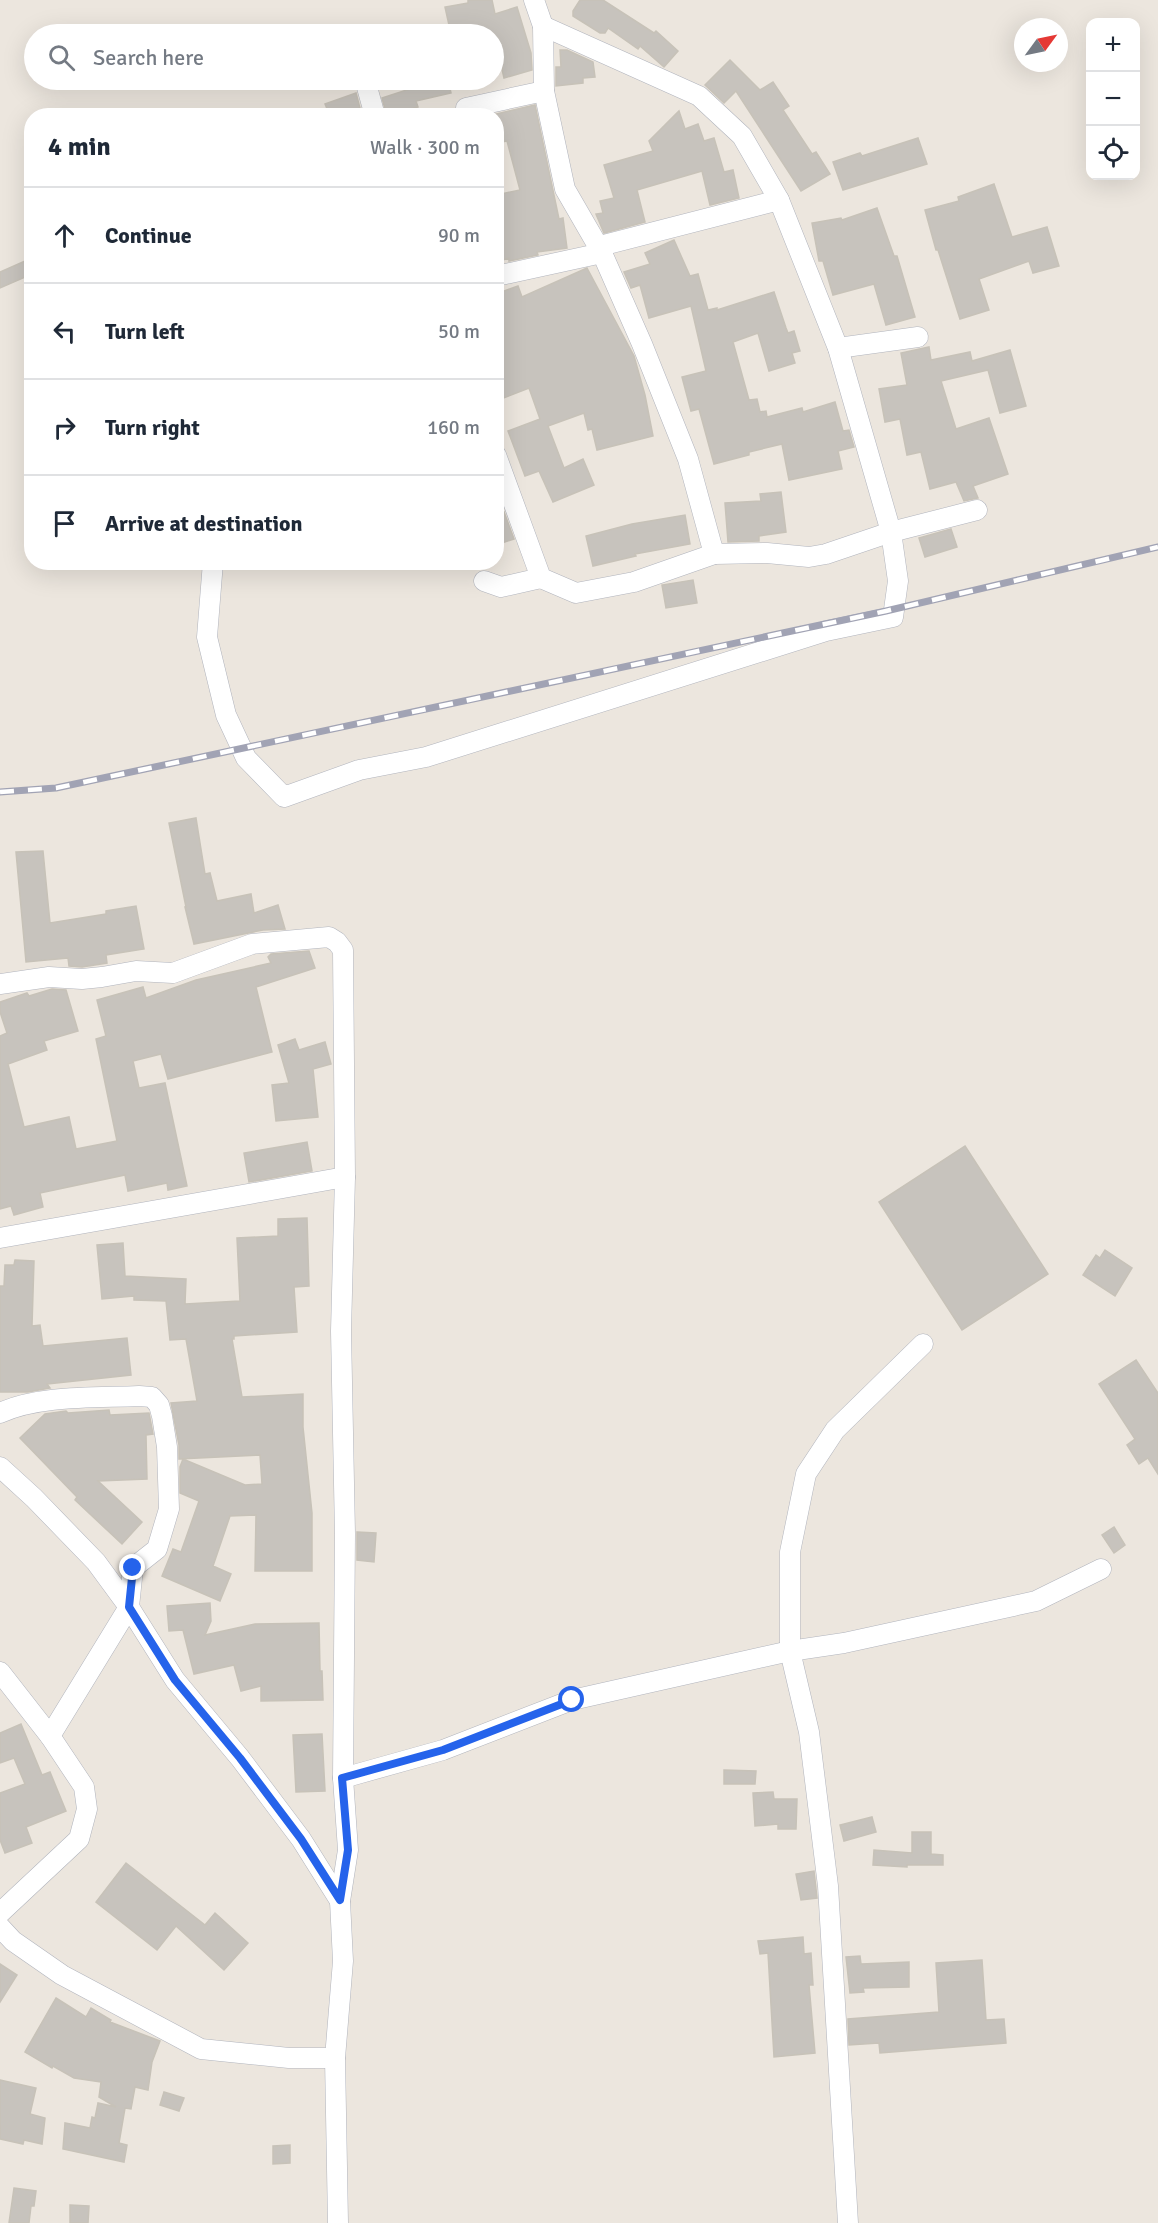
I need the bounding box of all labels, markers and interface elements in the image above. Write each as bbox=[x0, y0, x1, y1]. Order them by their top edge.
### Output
north arrow bbox=[1014, 18, 1068, 72]
map controls bbox=[1086, 18, 1140, 180]
button: + bbox=[1086, 18, 1140, 72]
search box bbox=[24, 24, 504, 90]
icon: search bbox=[45, 41, 78, 74]
text: Search here bbox=[93, 44, 204, 71]
button: − bbox=[1086, 72, 1140, 126]
button: locate bbox=[1086, 126, 1140, 180]
text: 4 min bbox=[48, 131, 111, 163]
text: Walk · 300 m bbox=[370, 135, 480, 160]
icon: ahead bbox=[48, 219, 81, 252]
text: Continue bbox=[105, 222, 192, 249]
text: 90 m bbox=[438, 223, 480, 248]
icon: left bbox=[48, 315, 81, 348]
text: Turn left bbox=[105, 318, 185, 345]
text: 50 m bbox=[438, 319, 480, 344]
icon: right bbox=[48, 411, 81, 444]
text: Turn right bbox=[105, 414, 200, 441]
text: 160 m bbox=[427, 415, 480, 440]
icon: arrive bbox=[48, 507, 81, 540]
text: Arrive at destination bbox=[105, 510, 302, 537]
route end bbox=[119, 1554, 145, 1580]
route start bbox=[558, 1686, 584, 1712]

